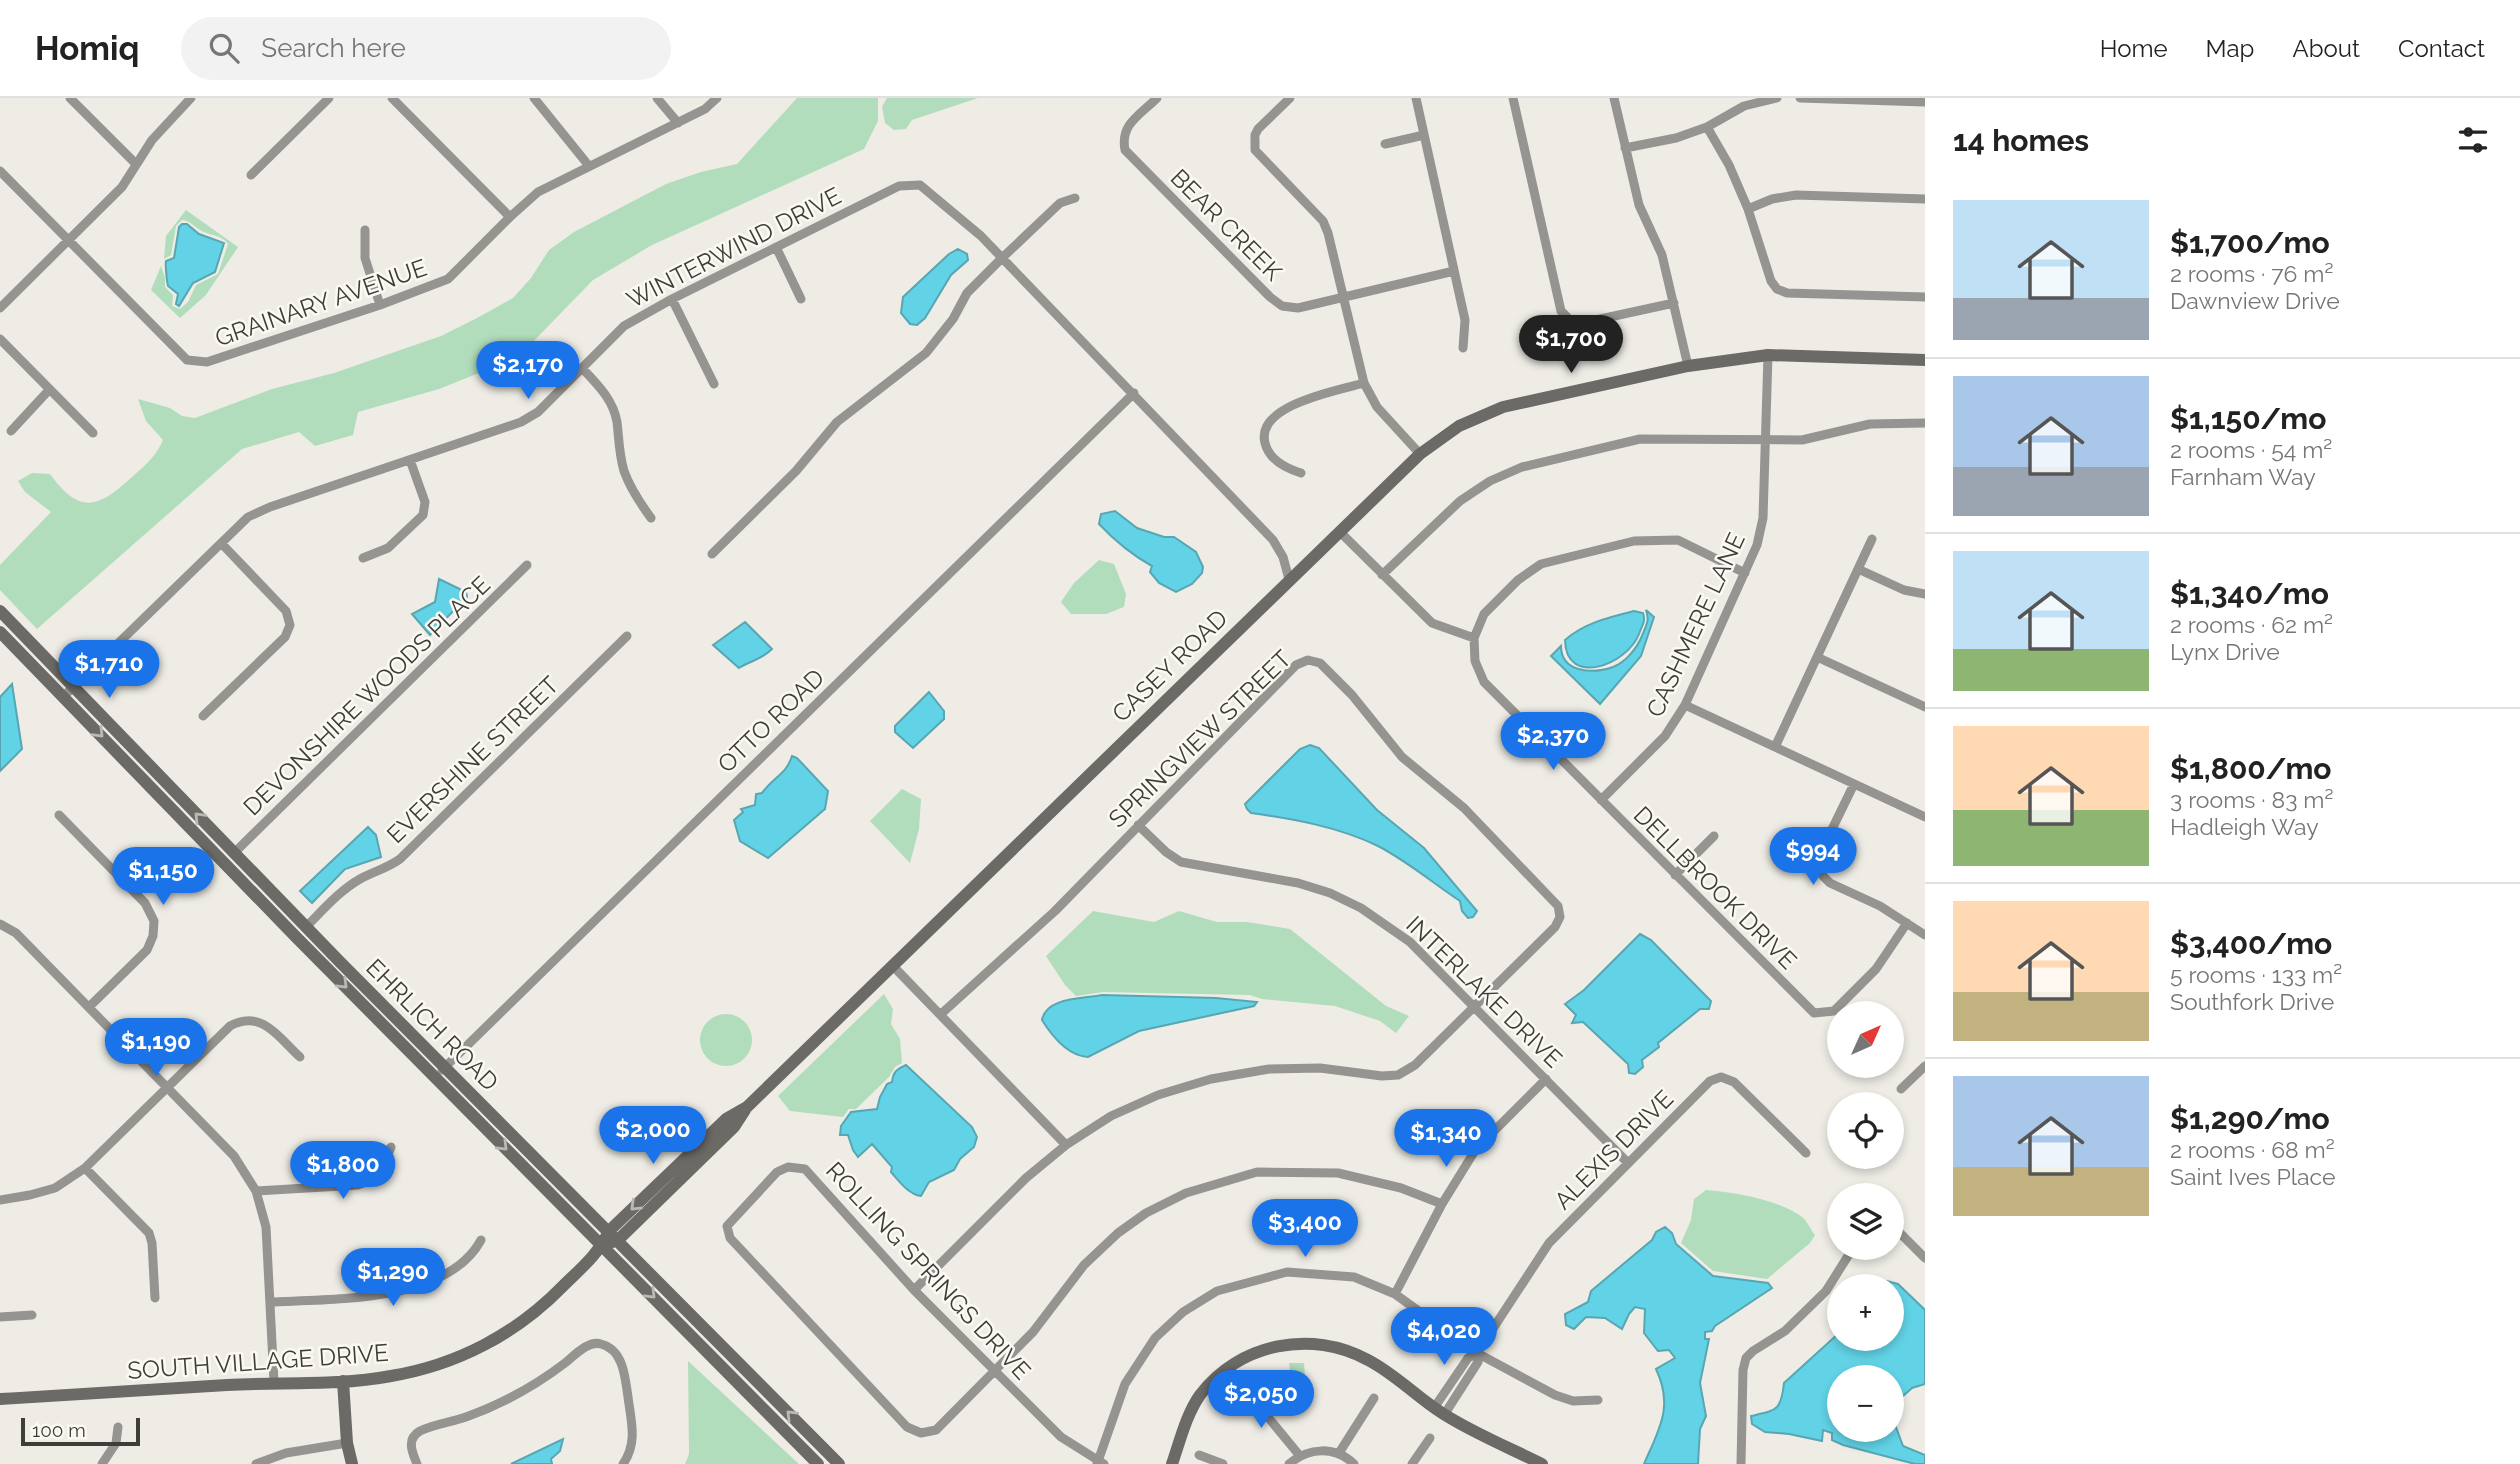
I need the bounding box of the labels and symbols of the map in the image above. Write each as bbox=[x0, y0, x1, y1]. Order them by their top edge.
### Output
street label: BEAR CREEK bbox=[1165, 163, 1288, 287]
street label: WINTERWIND DRIVE bbox=[622, 181, 846, 314]
street label: GRAINARY AVENUE bbox=[211, 253, 430, 352]
pin: $1,700 bbox=[1514, 316, 1628, 375]
pin: $2,170 bbox=[471, 342, 585, 401]
street label: CASHMERE LANE bbox=[1640, 528, 1751, 722]
street label: DEVONSHIRE WOODS PLACE bbox=[237, 570, 496, 821]
street label: CASEY ROAD bbox=[1106, 604, 1233, 728]
pin: $1,710 bbox=[52, 640, 166, 700]
street label: SPRINGVIEW STREET bbox=[1102, 644, 1297, 833]
street label: OTTO ROAD bbox=[711, 663, 830, 779]
street label: EVERSHINE STREET bbox=[381, 670, 565, 849]
pin: $2,370 bbox=[1496, 712, 1610, 772]
one-way arrow bbox=[91, 725, 103, 738]
street label: DELLBROOK DRIVE bbox=[1628, 800, 1803, 975]
one-way arrow bbox=[195, 812, 208, 825]
pin: $994 bbox=[1772, 828, 1854, 887]
pin: $1,150 bbox=[106, 848, 220, 907]
street label: INTERLAKE DRIVE bbox=[1400, 910, 1568, 1073]
street label: EHRLICH ROAD bbox=[360, 953, 504, 1097]
one-way arrow bbox=[334, 976, 347, 989]
north arrow bbox=[1827, 1001, 1904, 1078]
pin: $1,190 bbox=[99, 1018, 213, 1078]
street label: ALEXIS DRIVE bbox=[1548, 1084, 1679, 1215]
pin: $2,000 bbox=[596, 1107, 710, 1166]
pin: $1,340 bbox=[1389, 1110, 1503, 1169]
one-way arrow bbox=[495, 1137, 508, 1150]
pin: $1,800 bbox=[286, 1142, 400, 1201]
street label: ROLLING SPRINGS DRIVE bbox=[820, 1156, 1037, 1385]
one-way arrow bbox=[630, 1198, 643, 1211]
pin: $3,400 bbox=[1248, 1200, 1362, 1259]
pin: $1,290 bbox=[336, 1248, 450, 1308]
one-way arrow bbox=[642, 1286, 655, 1299]
pin: $4,020 bbox=[1387, 1308, 1501, 1367]
street label: SOUTH VILLAGE DRIVE bbox=[126, 1338, 390, 1385]
pin: $2,050 bbox=[1204, 1370, 1318, 1430]
one-way arrow bbox=[786, 1411, 799, 1424]
scale bar bbox=[21, 1415, 140, 1447]

